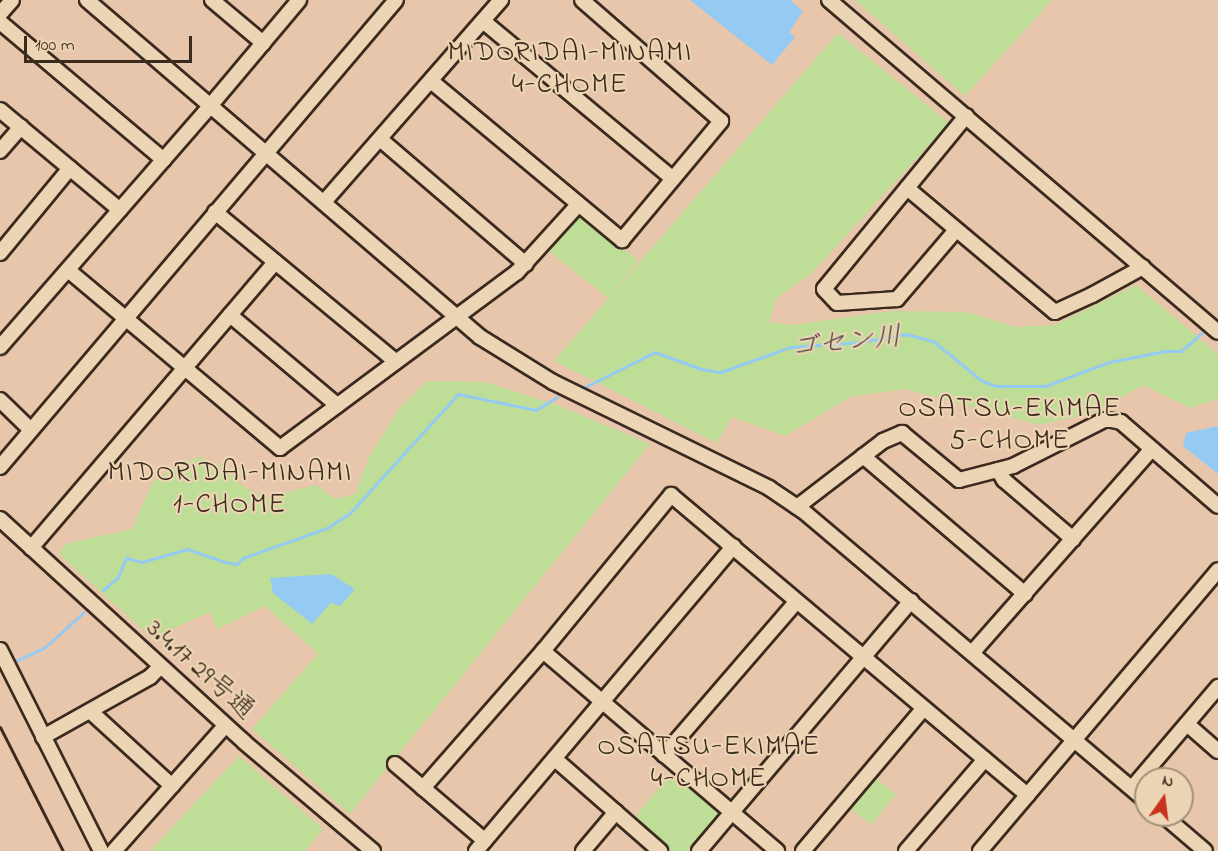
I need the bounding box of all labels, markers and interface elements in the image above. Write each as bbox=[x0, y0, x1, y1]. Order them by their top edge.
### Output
scale bar bbox=[27, 24, 195, 62]
text: 100 m bbox=[35, 33, 75, 59]
district label: MIDORIDAI-MINAMI 4-CHOME bbox=[447, 37, 693, 103]
water label: ゴセン川 bbox=[789, 321, 903, 367]
district label: OSATSU-EKIMAE 5-CHOME bbox=[898, 393, 1122, 459]
district label: MIDORIDAI-MINAMI 1-CHOME bbox=[107, 457, 353, 523]
street label: 3.4.17 29号通 bbox=[139, 613, 261, 727]
district label: OSATSU-EKIMAE 4-CHOME bbox=[597, 731, 821, 797]
north arrow bbox=[1134, 767, 1194, 827]
text: N bbox=[1160, 769, 1176, 794]

